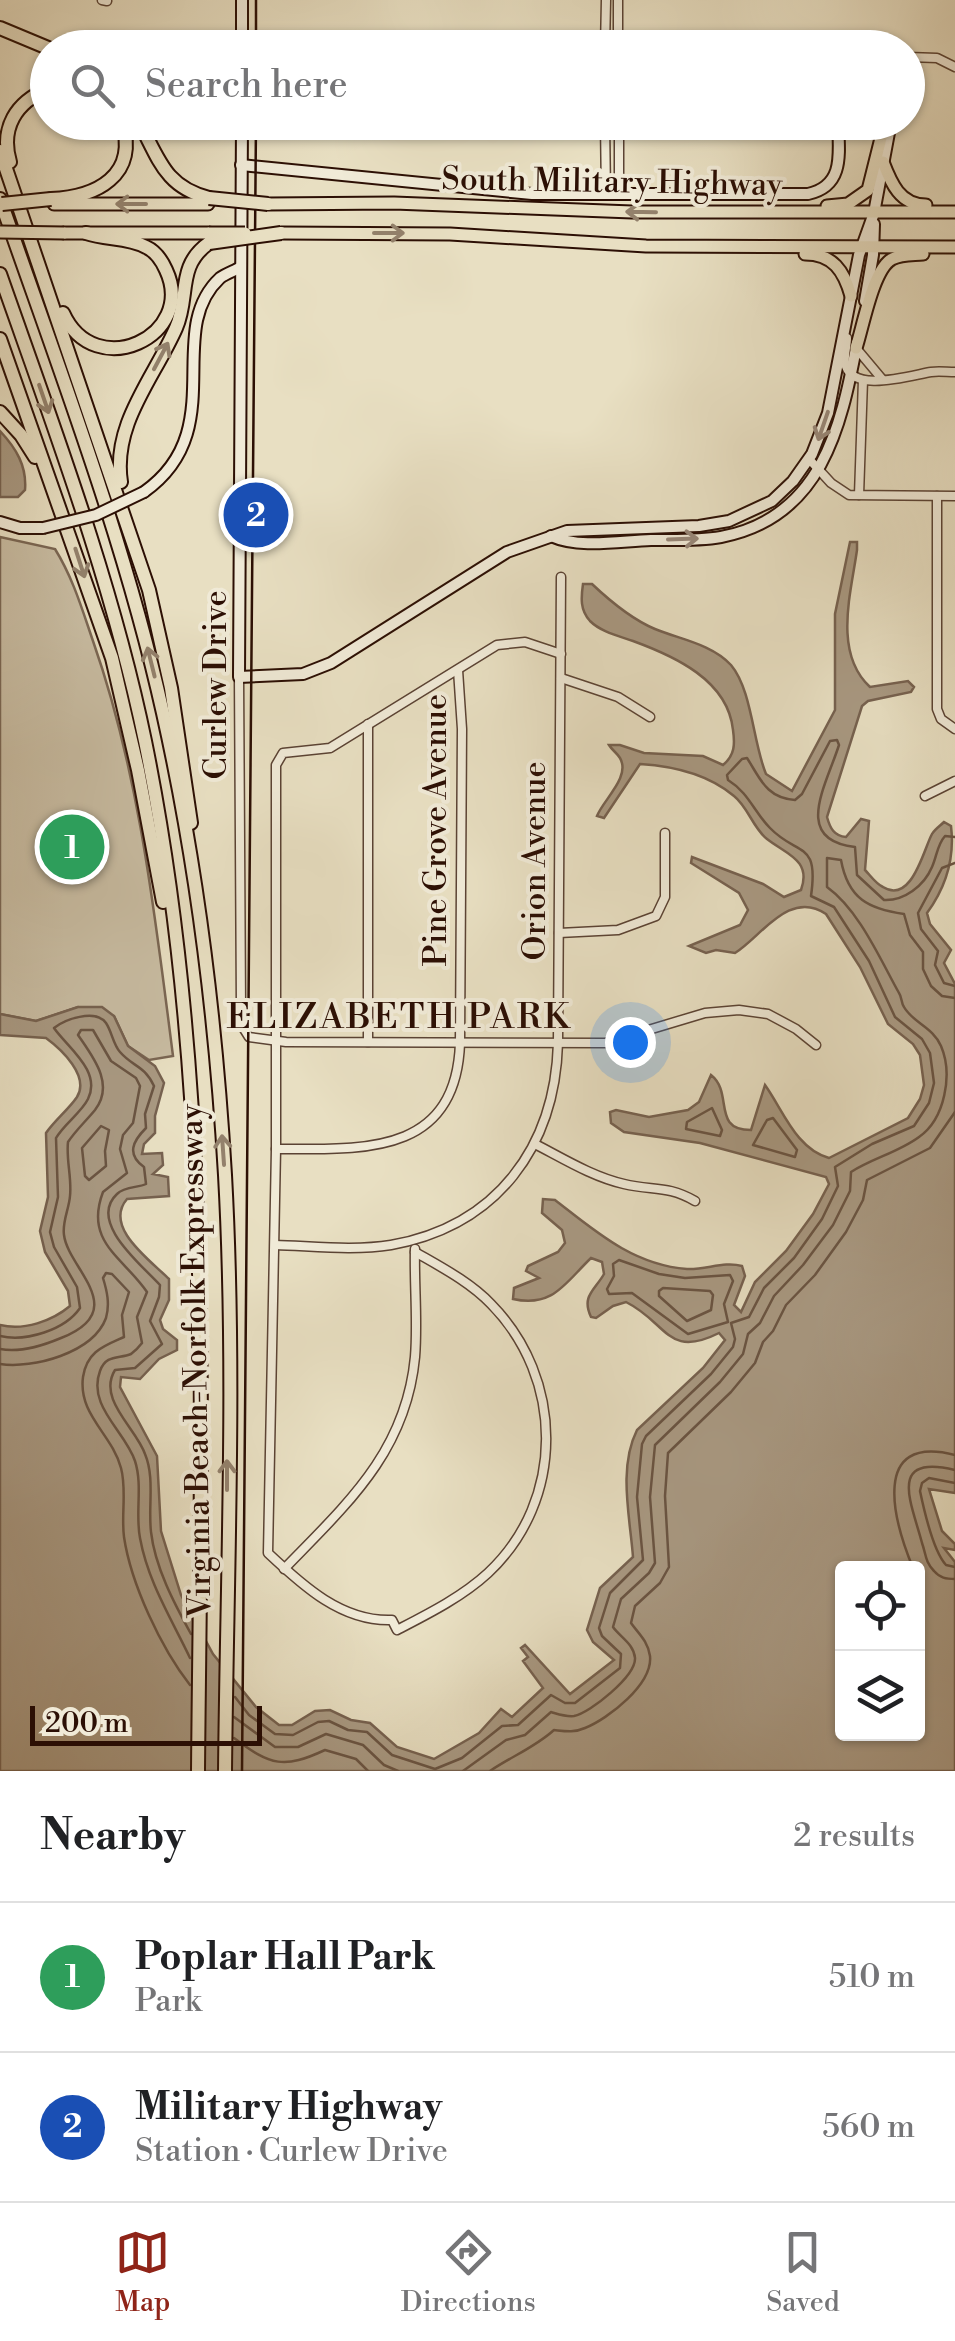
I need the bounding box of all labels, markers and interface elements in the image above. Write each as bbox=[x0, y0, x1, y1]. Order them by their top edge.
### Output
search box bbox=[30, 30, 925, 140]
icon: search bbox=[65, 58, 120, 113]
text: Search here bbox=[145, 62, 348, 109]
street label: South Military Highway bbox=[441, 159, 783, 205]
one-way arrow bbox=[115, 194, 148, 214]
one-way arrow bbox=[626, 202, 658, 222]
one-way arrow bbox=[372, 224, 404, 242]
one-way arrow bbox=[152, 342, 171, 372]
one-way arrow bbox=[36, 383, 54, 414]
one-way arrow bbox=[813, 409, 831, 441]
pin: 2 bbox=[224, 478, 288, 552]
one-way arrow bbox=[666, 530, 698, 549]
one-way arrow bbox=[72, 546, 90, 578]
street label: Curlew Drive bbox=[196, 590, 236, 780]
one-way arrow bbox=[141, 647, 159, 679]
street label: Pine Grove Avenue bbox=[416, 694, 456, 966]
street label: Orion Avenue bbox=[515, 761, 555, 961]
pin: 1 bbox=[40, 810, 104, 884]
district label: ELIZABETH PARK bbox=[226, 996, 572, 1039]
your location bbox=[605, 1017, 656, 1068]
street label: Virginia Beach-Norfolk Expressway bbox=[172, 1103, 220, 1619]
one-way arrow bbox=[213, 1135, 232, 1167]
one-way arrow bbox=[218, 1460, 236, 1492]
map controls bbox=[835, 1561, 925, 1741]
button: locate bbox=[835, 1561, 925, 1651]
button: layers bbox=[835, 1651, 925, 1741]
scale bar bbox=[30, 1701, 262, 1746]
text: 200 m bbox=[45, 1706, 128, 1741]
text: Nearby bbox=[40, 1810, 185, 1863]
text: 2 results bbox=[793, 1816, 915, 1856]
text: Poplar Hall Park bbox=[135, 1934, 435, 1981]
text: 1 bbox=[65, 1957, 80, 1997]
text: 510 m bbox=[829, 1957, 915, 1997]
text: Park bbox=[135, 1981, 202, 2021]
text: Military Highway bbox=[135, 2084, 442, 2131]
text: 2 bbox=[62, 2107, 83, 2147]
text: 560 m bbox=[822, 2107, 915, 2147]
text: Station · Curlew Drive bbox=[135, 2131, 448, 2171]
tab: Map bbox=[115, 2225, 170, 2320]
tab: Directions bbox=[401, 2225, 536, 2320]
tab: Saved bbox=[766, 2225, 840, 2320]

